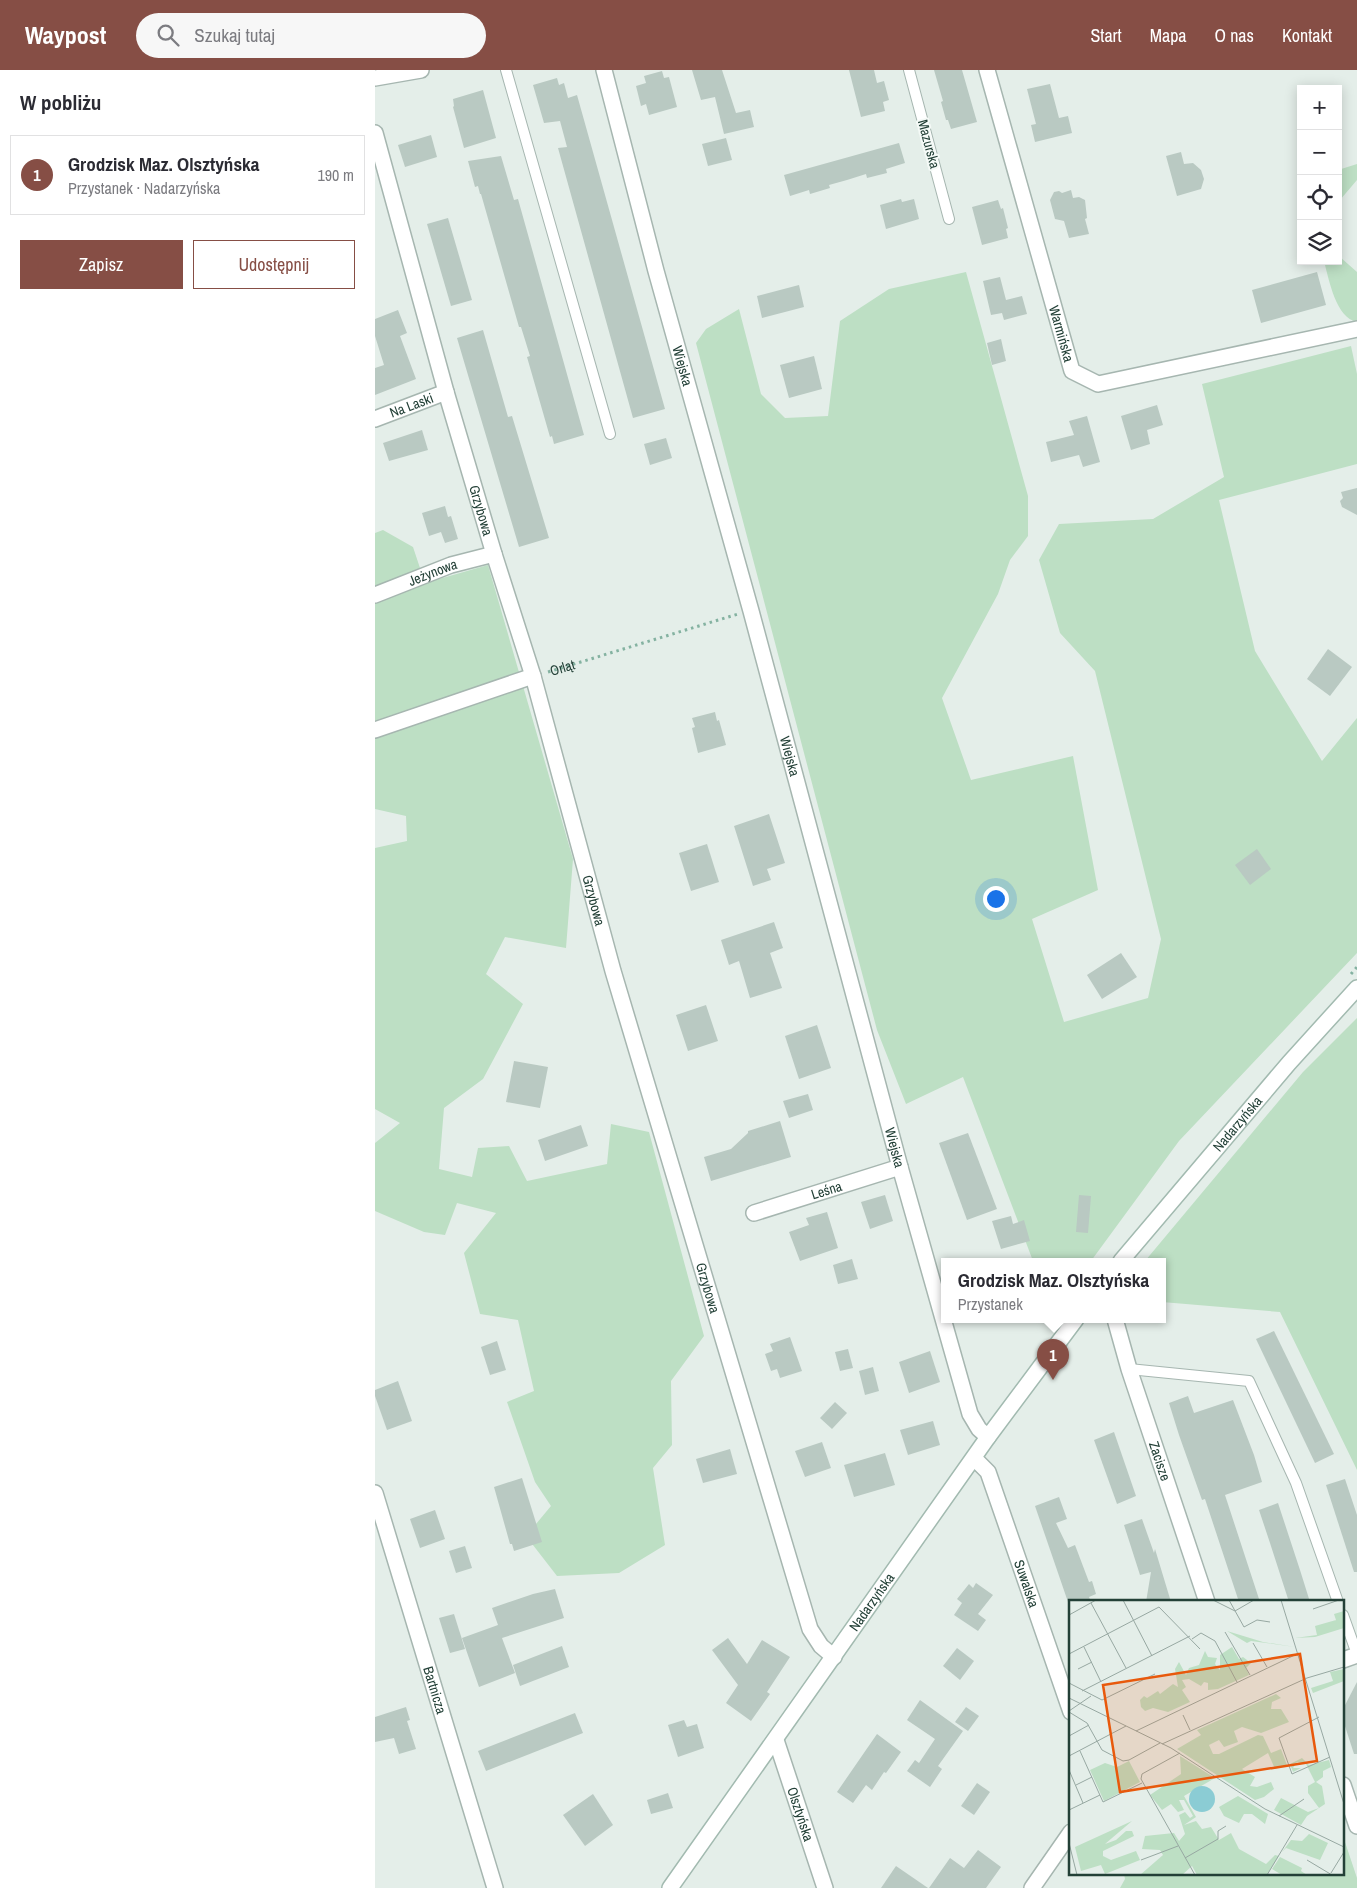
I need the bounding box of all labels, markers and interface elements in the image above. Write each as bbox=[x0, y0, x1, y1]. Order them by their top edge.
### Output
search box bbox=[136, 13, 486, 58]
text: Waypost bbox=[25, 19, 106, 51]
icon: search bbox=[154, 21, 182, 49]
text: Szukaj tutaj bbox=[194, 22, 275, 48]
text: Start bbox=[1090, 23, 1122, 48]
text: Mapa bbox=[1150, 23, 1187, 48]
text: O nas bbox=[1215, 23, 1254, 48]
text: Kontakt bbox=[1282, 23, 1332, 48]
map controls bbox=[1297, 85, 1342, 265]
button: + bbox=[1297, 85, 1342, 130]
text: W pobliżu bbox=[20, 88, 101, 117]
street label: Mazurska bbox=[914, 118, 944, 171]
button: − bbox=[1297, 130, 1342, 175]
text: Grodzisk Maz. Olsztyńska bbox=[68, 151, 259, 177]
text: 1 bbox=[33, 164, 41, 186]
text: 190 m bbox=[318, 164, 354, 186]
button: locate bbox=[1297, 175, 1342, 220]
text: Przystanek · Nadarzyńska bbox=[68, 177, 220, 199]
button: layers bbox=[1297, 220, 1342, 265]
button: Zapisz bbox=[20, 240, 183, 289]
button: Udostępnij bbox=[193, 240, 355, 289]
street label: Warmińska bbox=[1045, 303, 1078, 364]
street label: Wiejska bbox=[668, 344, 697, 388]
street label: Na Laski bbox=[387, 389, 436, 422]
street label: Grzybowa bbox=[465, 483, 497, 538]
street label: Jeżynowa bbox=[406, 555, 459, 590]
street label: Orląt bbox=[548, 655, 577, 680]
street label: Wiejska bbox=[776, 734, 804, 779]
street label: Grzybowa bbox=[578, 873, 609, 928]
your location bbox=[983, 886, 1009, 912]
street label: Nadarzyńska bbox=[1209, 1092, 1266, 1155]
street label: Wiejska bbox=[881, 1125, 909, 1170]
street label: Leśna bbox=[809, 1177, 845, 1203]
popup bbox=[941, 1258, 1166, 1323]
street label: Grzybowa bbox=[692, 1260, 724, 1316]
text: Grodzisk Maz. Olsztyńska bbox=[958, 1267, 1149, 1293]
text: Przystanek bbox=[958, 1293, 1023, 1315]
pin: 1 bbox=[1037, 1339, 1069, 1380]
street label: Zacisze bbox=[1145, 1439, 1175, 1483]
street label: Suwalska bbox=[1010, 1558, 1043, 1610]
street label: Nadarzyńska bbox=[845, 1569, 899, 1635]
inset map bbox=[1069, 1600, 1344, 1876]
street label: Bartnicza bbox=[419, 1664, 451, 1717]
street label: Olsztyńska bbox=[783, 1785, 818, 1844]

